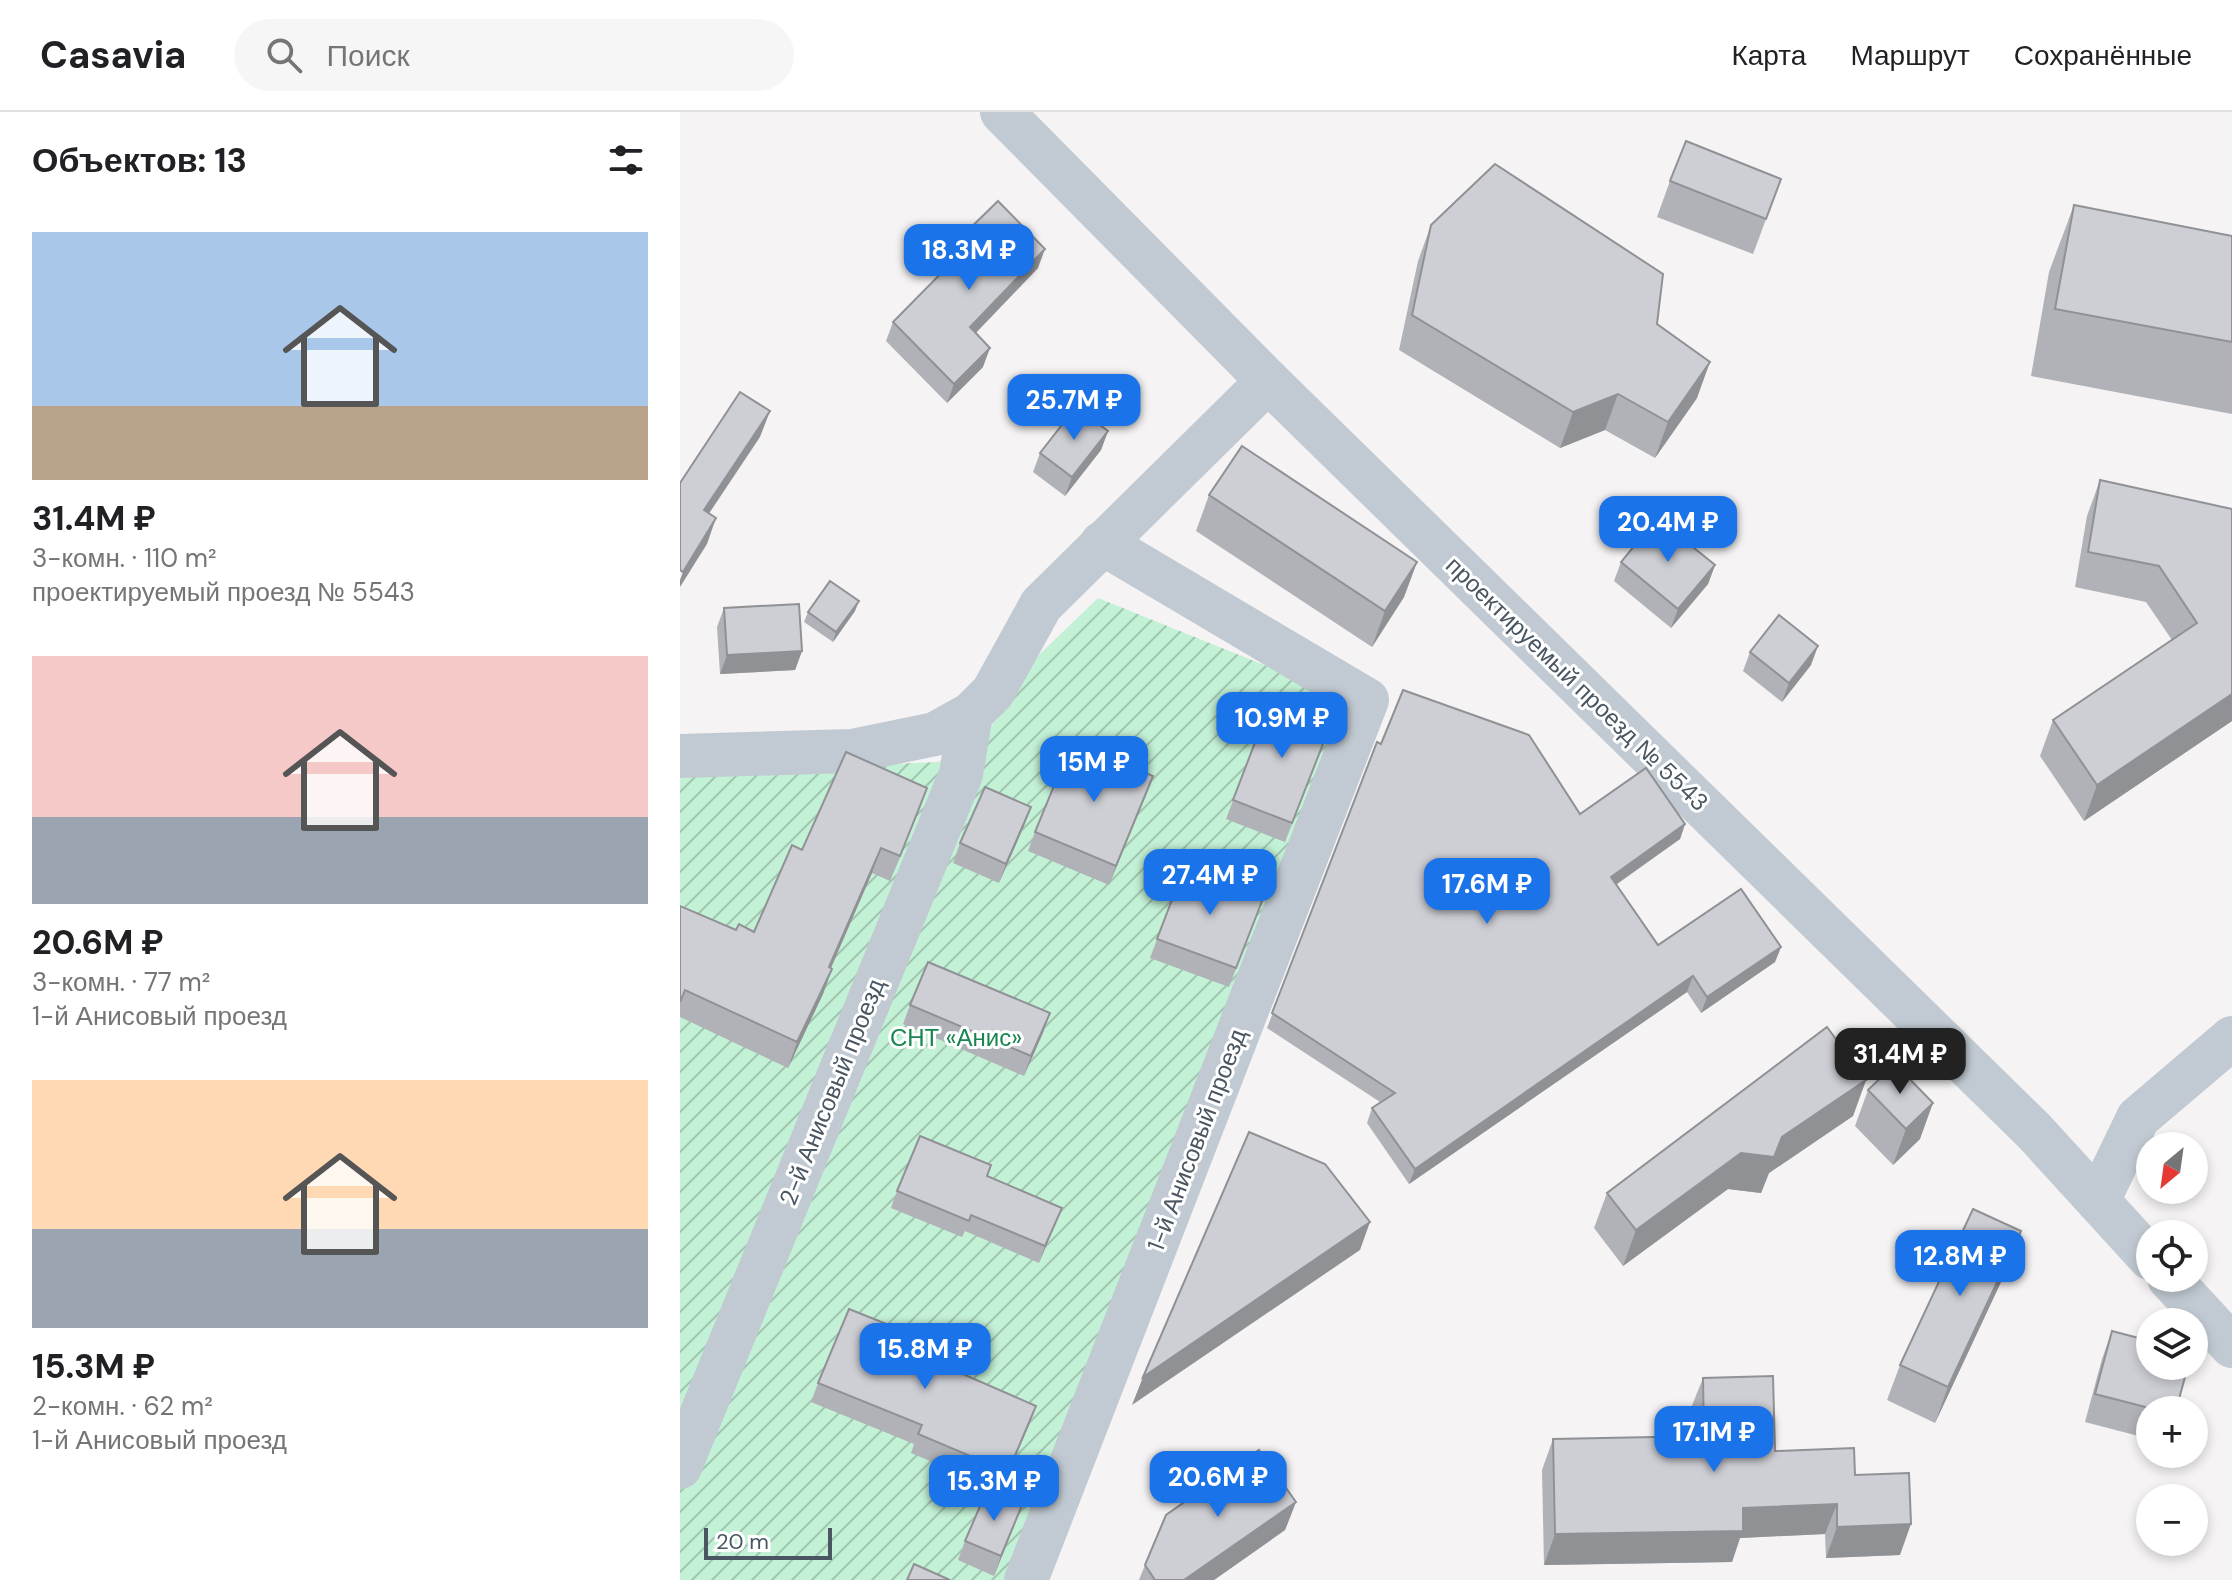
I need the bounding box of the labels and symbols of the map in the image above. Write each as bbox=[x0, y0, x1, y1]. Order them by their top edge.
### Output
pin: 18.3M ₽ bbox=[895, 224, 1043, 292]
pin: 25.7M ₽ bbox=[1000, 374, 1148, 442]
pin: 20.4M ₽ bbox=[1594, 496, 1742, 564]
street label: проектируемый проезд № 5543 bbox=[1439, 550, 1715, 818]
pin: 10.9M ₽ bbox=[1208, 692, 1356, 760]
pin: 15M ₽ bbox=[1038, 736, 1150, 804]
pin: 27.4M ₽ bbox=[1136, 849, 1284, 917]
pin: 17.6M ₽ bbox=[1413, 858, 1561, 926]
street label: 2-й Анисовый проезд bbox=[772, 974, 891, 1210]
park label: СНТ «Анис» bbox=[890, 1022, 1022, 1053]
street label: 1-й Анисовый проезд bbox=[1140, 1024, 1253, 1255]
pin: 31.4M ₽ bbox=[1826, 1028, 1974, 1096]
north arrow bbox=[2136, 1132, 2208, 1204]
pin: 12.8M ₽ bbox=[1886, 1230, 2034, 1298]
pin: 15.8M ₽ bbox=[851, 1323, 999, 1391]
pin: 17.1M ₽ bbox=[1640, 1406, 1788, 1474]
pin: 20.6M ₽ bbox=[1144, 1451, 1292, 1519]
pin: 15.3M ₽ bbox=[920, 1455, 1068, 1523]
scale bar bbox=[704, 1524, 832, 1560]

